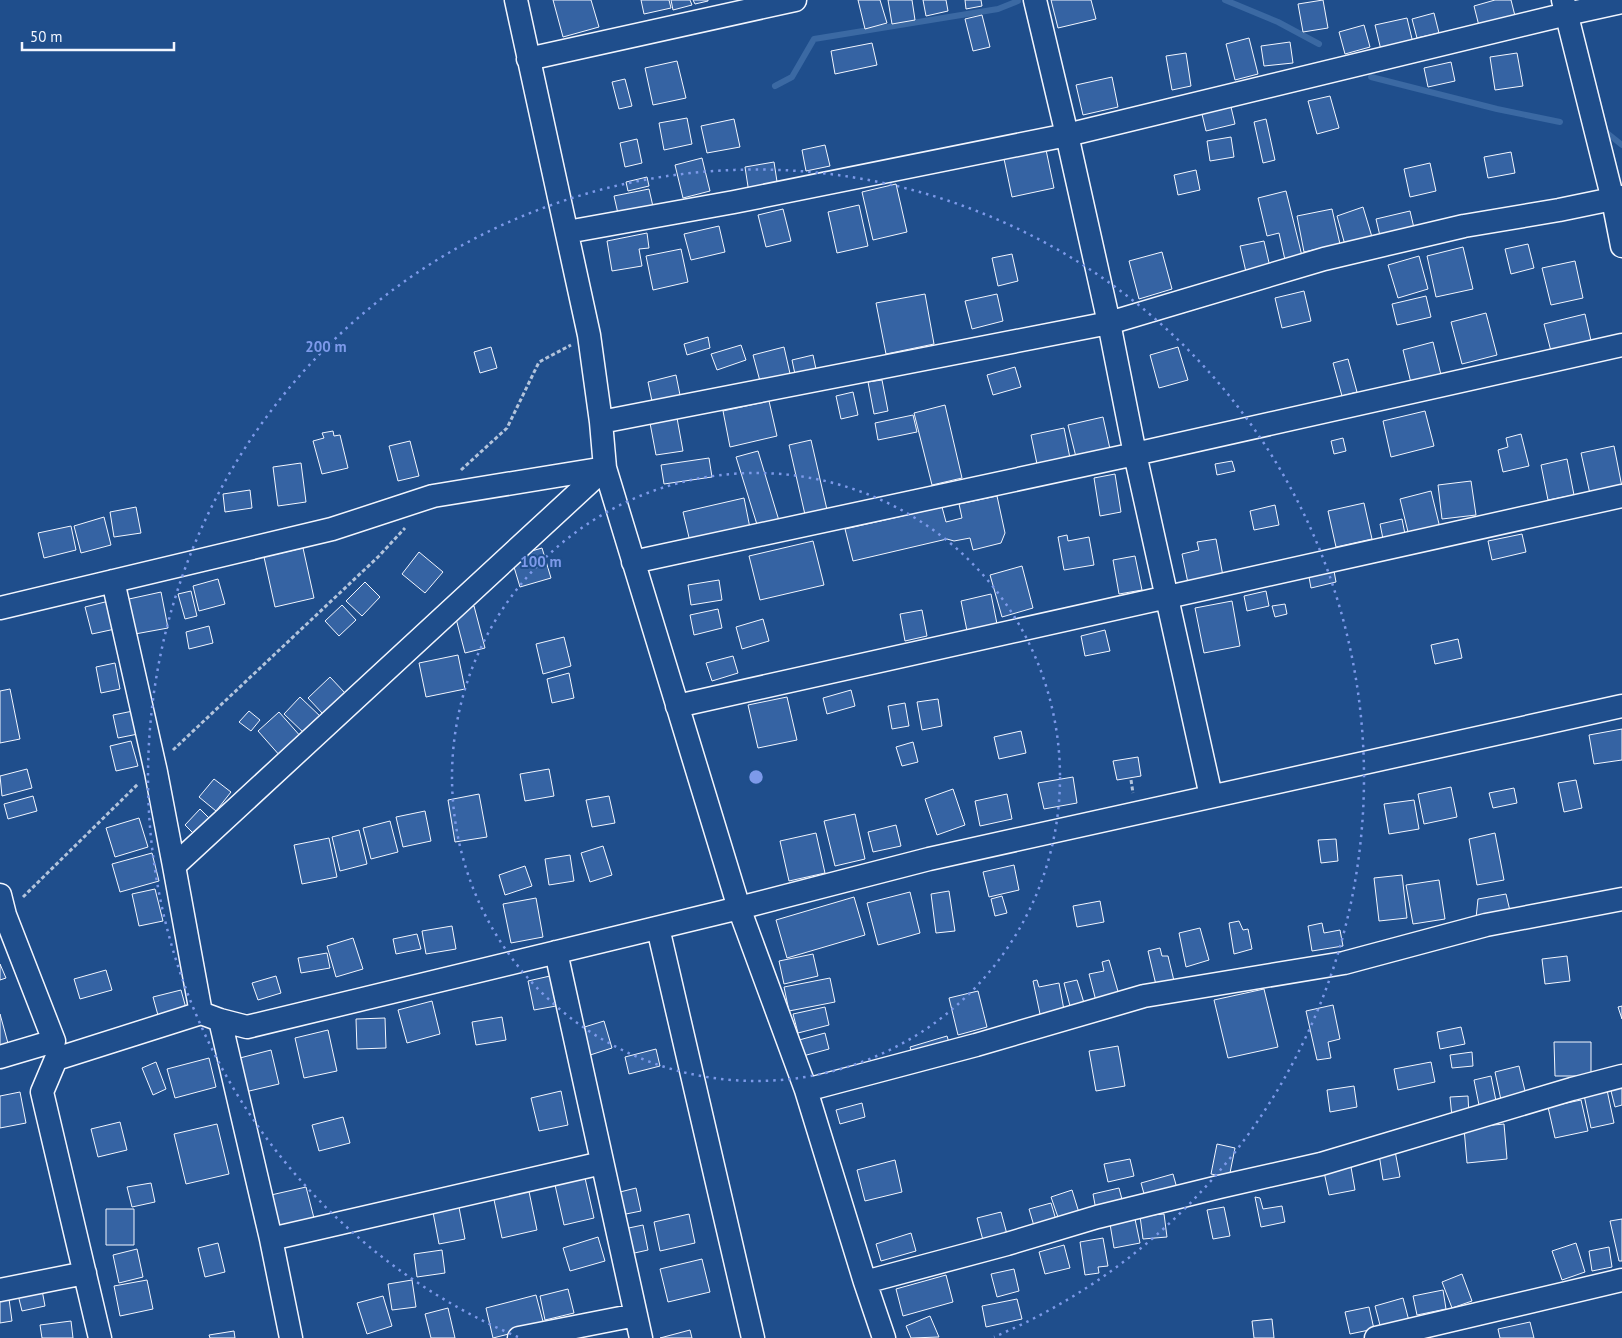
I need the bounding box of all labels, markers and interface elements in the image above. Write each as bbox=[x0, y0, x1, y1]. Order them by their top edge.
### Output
scale bar bbox=[22, 20, 175, 52]
text: 50 m bbox=[30, 27, 63, 46]
text: 200 m bbox=[305, 337, 347, 356]
text: 100 m bbox=[520, 552, 562, 571]
centre of rings bbox=[747, 768, 765, 786]

